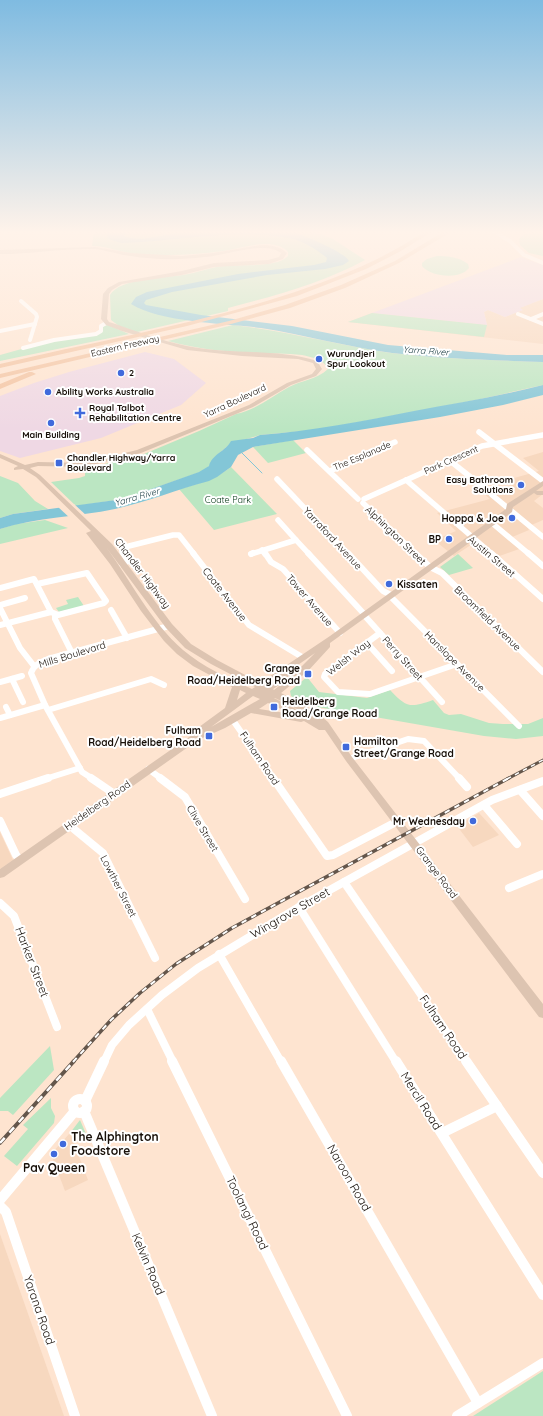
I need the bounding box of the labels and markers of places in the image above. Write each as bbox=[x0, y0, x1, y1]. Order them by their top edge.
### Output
place label: Wurundjeri Spur Lookout bbox=[327, 348, 386, 369]
marker: Wurundjeri Spur Lookout bbox=[314, 354, 324, 364]
place label: 2 bbox=[129, 367, 134, 378]
marker: 2 bbox=[116, 368, 126, 378]
place label: Ability Works Australia bbox=[56, 386, 154, 397]
marker: Ability Works Australia bbox=[43, 387, 53, 397]
place label: Royal Talbot Rehabilitation Centre bbox=[89, 402, 181, 423]
marker: Royal Talbot Rehabilitation Centre bbox=[74, 407, 86, 419]
marker: Main Building bbox=[46, 418, 56, 428]
place label: Main Building bbox=[22, 429, 80, 440]
place label: Chandler Highway/Yarra Boulevard bbox=[67, 452, 176, 473]
marker: Chandler Highway/Yarra Boulevard bbox=[54, 458, 64, 468]
place label: Easy Bathroom Solutions bbox=[446, 474, 514, 495]
marker: Easy Bathroom Solutions bbox=[516, 480, 526, 490]
place label: Hoppa & Joe bbox=[441, 512, 504, 525]
marker: Hoppa & Joe bbox=[507, 513, 517, 523]
place label: BP bbox=[428, 533, 441, 546]
marker: BP bbox=[444, 534, 454, 544]
place label: Kissaten bbox=[397, 578, 438, 591]
marker: Kissaten bbox=[384, 579, 394, 589]
place label: Grange Road/Heidelberg Road bbox=[187, 662, 300, 687]
marker: Grange Road/Heidelberg Road bbox=[303, 669, 313, 679]
place label: Heidelberg Road/Grange Road bbox=[282, 695, 377, 720]
marker: Heidelberg Road/Grange Road bbox=[269, 702, 279, 712]
place label: Fulham Road/Heidelberg Road bbox=[88, 724, 201, 749]
marker: Fulham Road/Heidelberg Road bbox=[204, 731, 214, 741]
place label: Hamilton Street/Grange Road bbox=[354, 735, 454, 760]
marker: Hamilton Street/Grange Road bbox=[341, 742, 351, 752]
place label: Mr Wednesday bbox=[393, 815, 465, 828]
marker: Mr Wednesday bbox=[468, 816, 478, 826]
place label: The Alphington Foodstore bbox=[71, 1129, 159, 1158]
marker: The Alphington Foodstore bbox=[58, 1139, 68, 1149]
marker: Pav Queen bbox=[49, 1149, 59, 1159]
place label: Pav Queen bbox=[23, 1160, 85, 1175]

